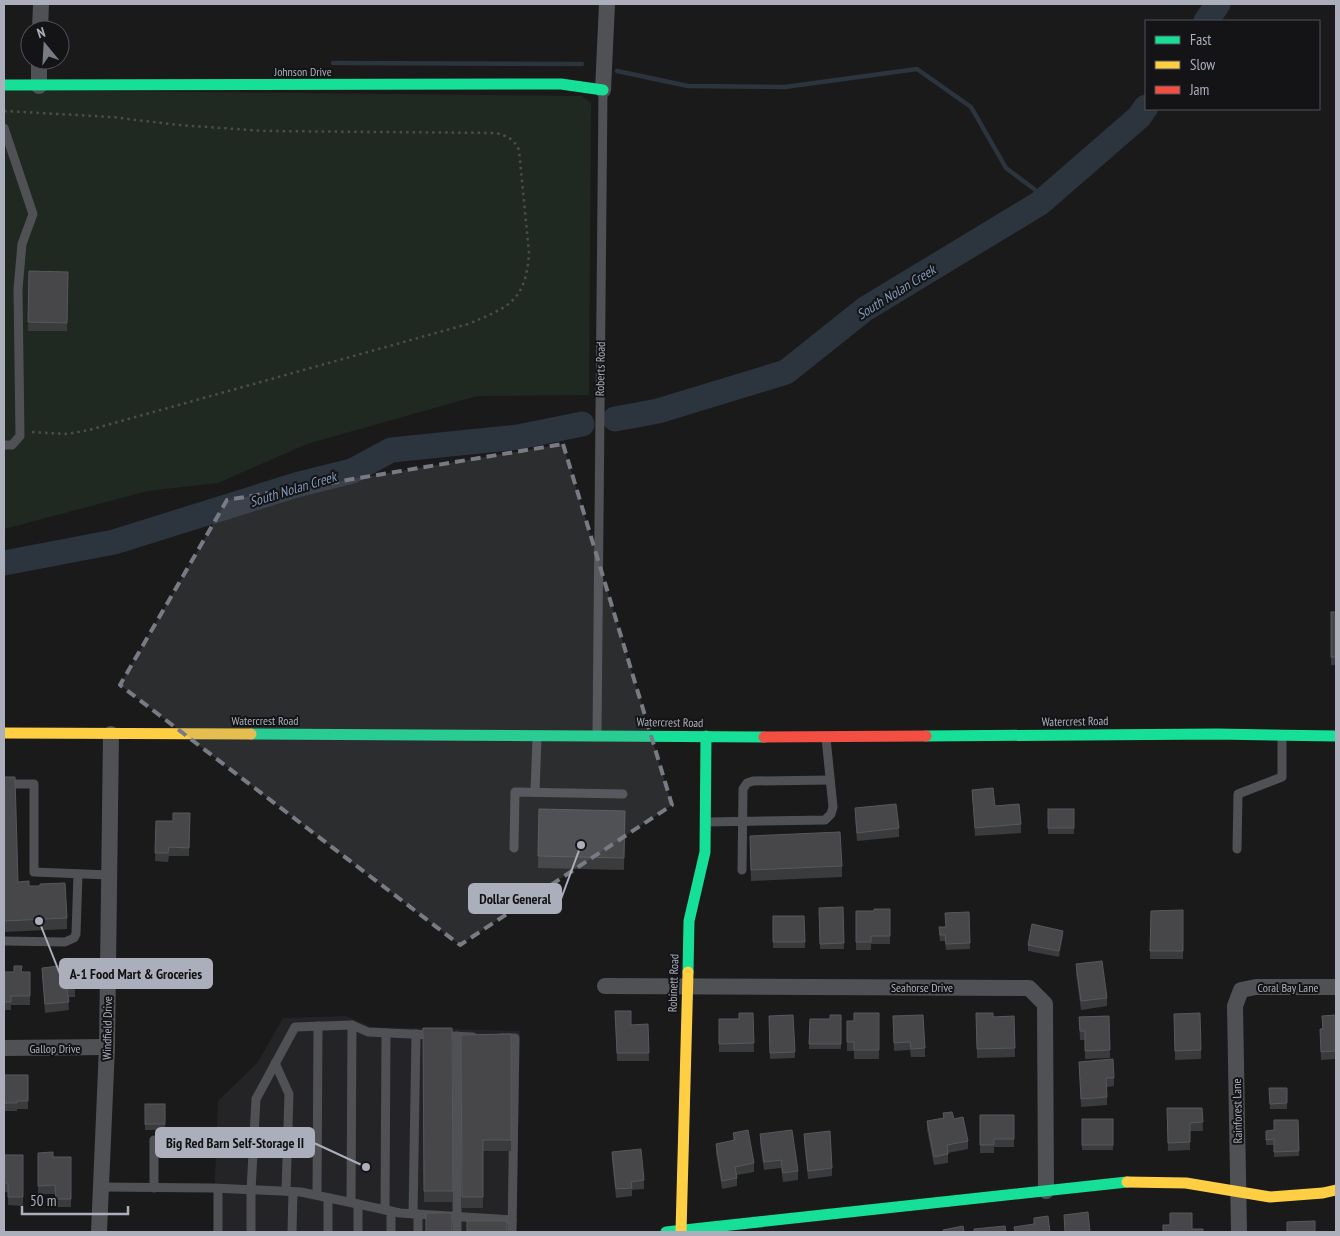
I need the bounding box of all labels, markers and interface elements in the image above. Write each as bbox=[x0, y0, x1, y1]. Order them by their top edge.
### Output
north arrow bbox=[20, 20, 70, 70]
legend bbox=[1145, 20, 1320, 110]
text: N bbox=[35, 23, 47, 42]
text: Fast bbox=[1190, 30, 1211, 49]
text: Slow bbox=[1190, 55, 1215, 74]
street label: Johnson Drive bbox=[273, 64, 332, 79]
text: Jam bbox=[1189, 80, 1209, 99]
water label: South Nolan Creek bbox=[853, 260, 940, 323]
street label: Roberts Road bbox=[592, 342, 608, 396]
water label: South Nolan Creek bbox=[248, 467, 340, 511]
street label: Watercrest Road bbox=[232, 713, 298, 728]
street label: Watercrest Road bbox=[1041, 713, 1109, 729]
street label: Watercrest Road bbox=[636, 714, 704, 730]
callout: Dollar General bbox=[469, 884, 561, 913]
text: Dollar General bbox=[479, 890, 551, 908]
street label: Robinett Road bbox=[664, 954, 682, 1012]
callout: A-1 Food Mart & Groceries bbox=[60, 959, 212, 988]
text: A-1 Food Mart & Groceries bbox=[69, 965, 202, 983]
street label: Seahorse Drive bbox=[891, 980, 953, 995]
street label: Coral Bay Lane bbox=[1258, 980, 1318, 995]
street label: Windfield Drive bbox=[99, 996, 115, 1060]
street label: Gallop Drive bbox=[29, 1041, 81, 1056]
street label: Rainforest Lane bbox=[1229, 1079, 1245, 1143]
callout: Big Red Barn Self-Storage II bbox=[156, 1128, 314, 1157]
text: Big Red Barn Self-Storage II bbox=[166, 1134, 304, 1152]
scale bar bbox=[22, 1184, 129, 1216]
text: 50 m bbox=[30, 1191, 56, 1210]

